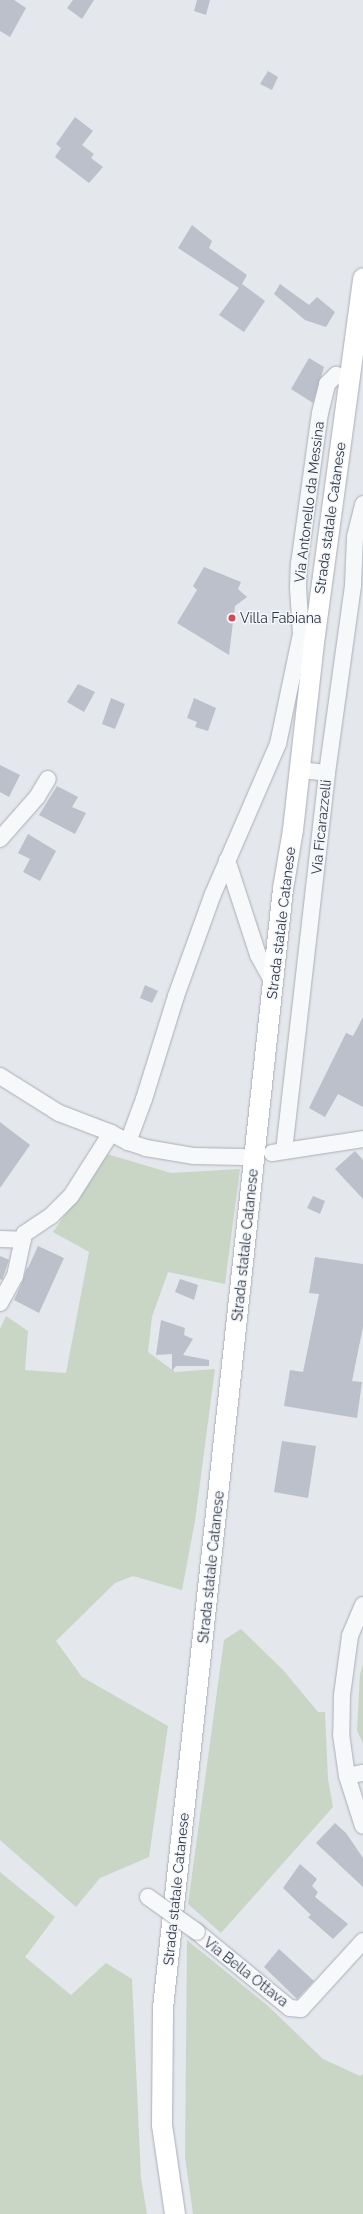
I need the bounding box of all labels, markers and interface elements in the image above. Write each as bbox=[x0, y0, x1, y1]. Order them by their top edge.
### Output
street label: Via Antonello da Messina bbox=[291, 420, 327, 584]
street label: Strada statale Catanese bbox=[311, 441, 349, 595]
place label: Villa Fabiana bbox=[240, 610, 321, 626]
marker: Villa Fabiana bbox=[227, 613, 237, 623]
street label: Via Ficarazzelli bbox=[308, 779, 334, 875]
street label: Strada statale Catanese bbox=[263, 846, 299, 1000]
street label: Strada statale Catanese bbox=[229, 1168, 261, 1322]
street label: Strada statale Catanese bbox=[195, 1490, 227, 1644]
street label: Strada statale Catanese bbox=[160, 1812, 192, 1966]
street label: Via Bella Ottava bbox=[201, 1934, 291, 2010]

